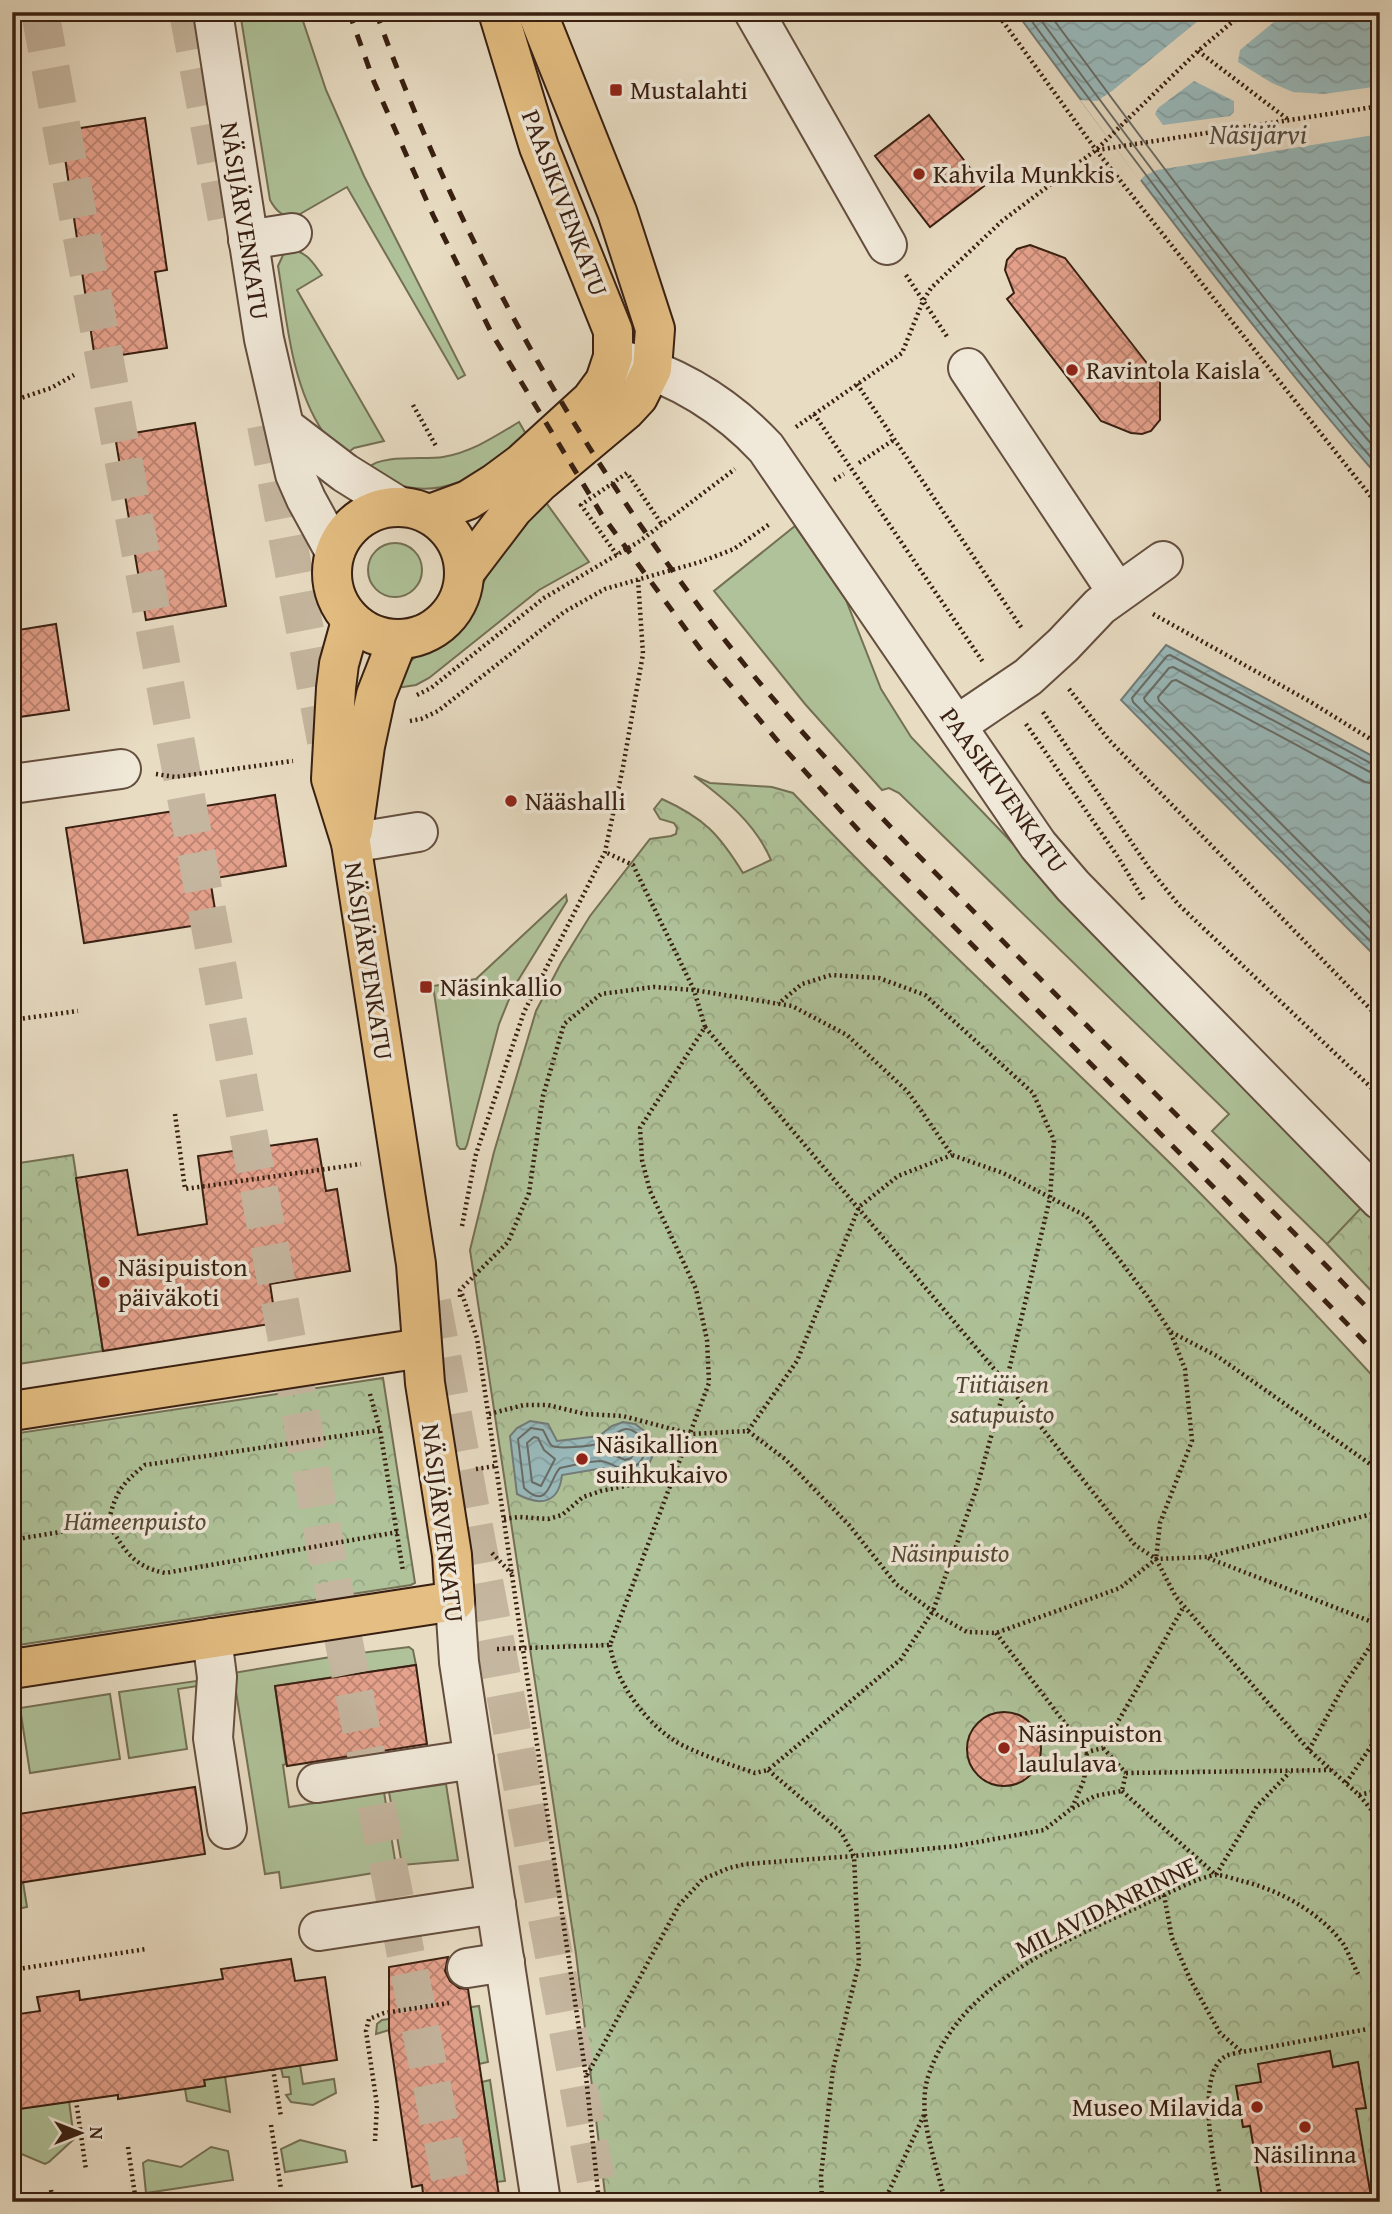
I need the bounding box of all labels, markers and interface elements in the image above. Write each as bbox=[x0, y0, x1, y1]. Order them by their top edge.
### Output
place label: Mustalahti bbox=[630, 70, 748, 109]
marker: Mustalahti bbox=[608, 82, 624, 98]
street label: PAASIKIVENKATU bbox=[512, 104, 619, 302]
water label: Näsijärvi bbox=[1208, 113, 1307, 154]
street label: NÄSIJÄRVENKATU bbox=[211, 119, 280, 323]
place label: Kahvila Munkkis bbox=[933, 154, 1115, 193]
marker: Kahvila Munkkis bbox=[911, 166, 927, 182]
place label: Ravintola Kaisla bbox=[1086, 350, 1261, 389]
marker: Ravintola Kaisla bbox=[1064, 362, 1080, 378]
street label: PAASIKIVENKATU bbox=[931, 699, 1078, 881]
place label: Nääshalli bbox=[525, 781, 626, 820]
marker: Nääshalli bbox=[503, 793, 519, 809]
street label: NÄSIJÄRVENKATU bbox=[335, 859, 404, 1063]
place label: Näsinkallio bbox=[440, 967, 562, 1006]
marker: Näsinkallio bbox=[418, 979, 434, 995]
place label: Näsipuiston päiväkoti bbox=[118, 1247, 248, 1316]
marker: Näsipuiston päiväkoti bbox=[96, 1274, 112, 1290]
park label: Tiitiäisen satupuisto bbox=[949, 1364, 1054, 1433]
street label: NÄSIJÄRVENKATU bbox=[412, 1421, 475, 1625]
place label: Näsikallion suihkukaivo bbox=[596, 1424, 728, 1493]
marker: Näsikallion suihkukaivo bbox=[574, 1451, 590, 1467]
park label: Hämeenpuisto bbox=[63, 1501, 206, 1540]
park label: Näsinpuisto bbox=[890, 1533, 1009, 1572]
place label: Näsinpuiston laululava bbox=[1018, 1713, 1163, 1782]
marker: Näsinpuiston laululava bbox=[996, 1740, 1012, 1756]
street label: MILAVIDANRINNE bbox=[1008, 1845, 1204, 1968]
place label: Museo Milavida bbox=[1072, 2087, 1244, 2126]
north arrow bbox=[46, 2098, 116, 2168]
marker: Museo Milavida bbox=[1249, 2099, 1265, 2115]
marker: Näsilinna bbox=[1297, 2119, 1313, 2135]
text: N bbox=[83, 2127, 111, 2140]
place label: Näsilinna bbox=[1254, 2134, 1357, 2173]

